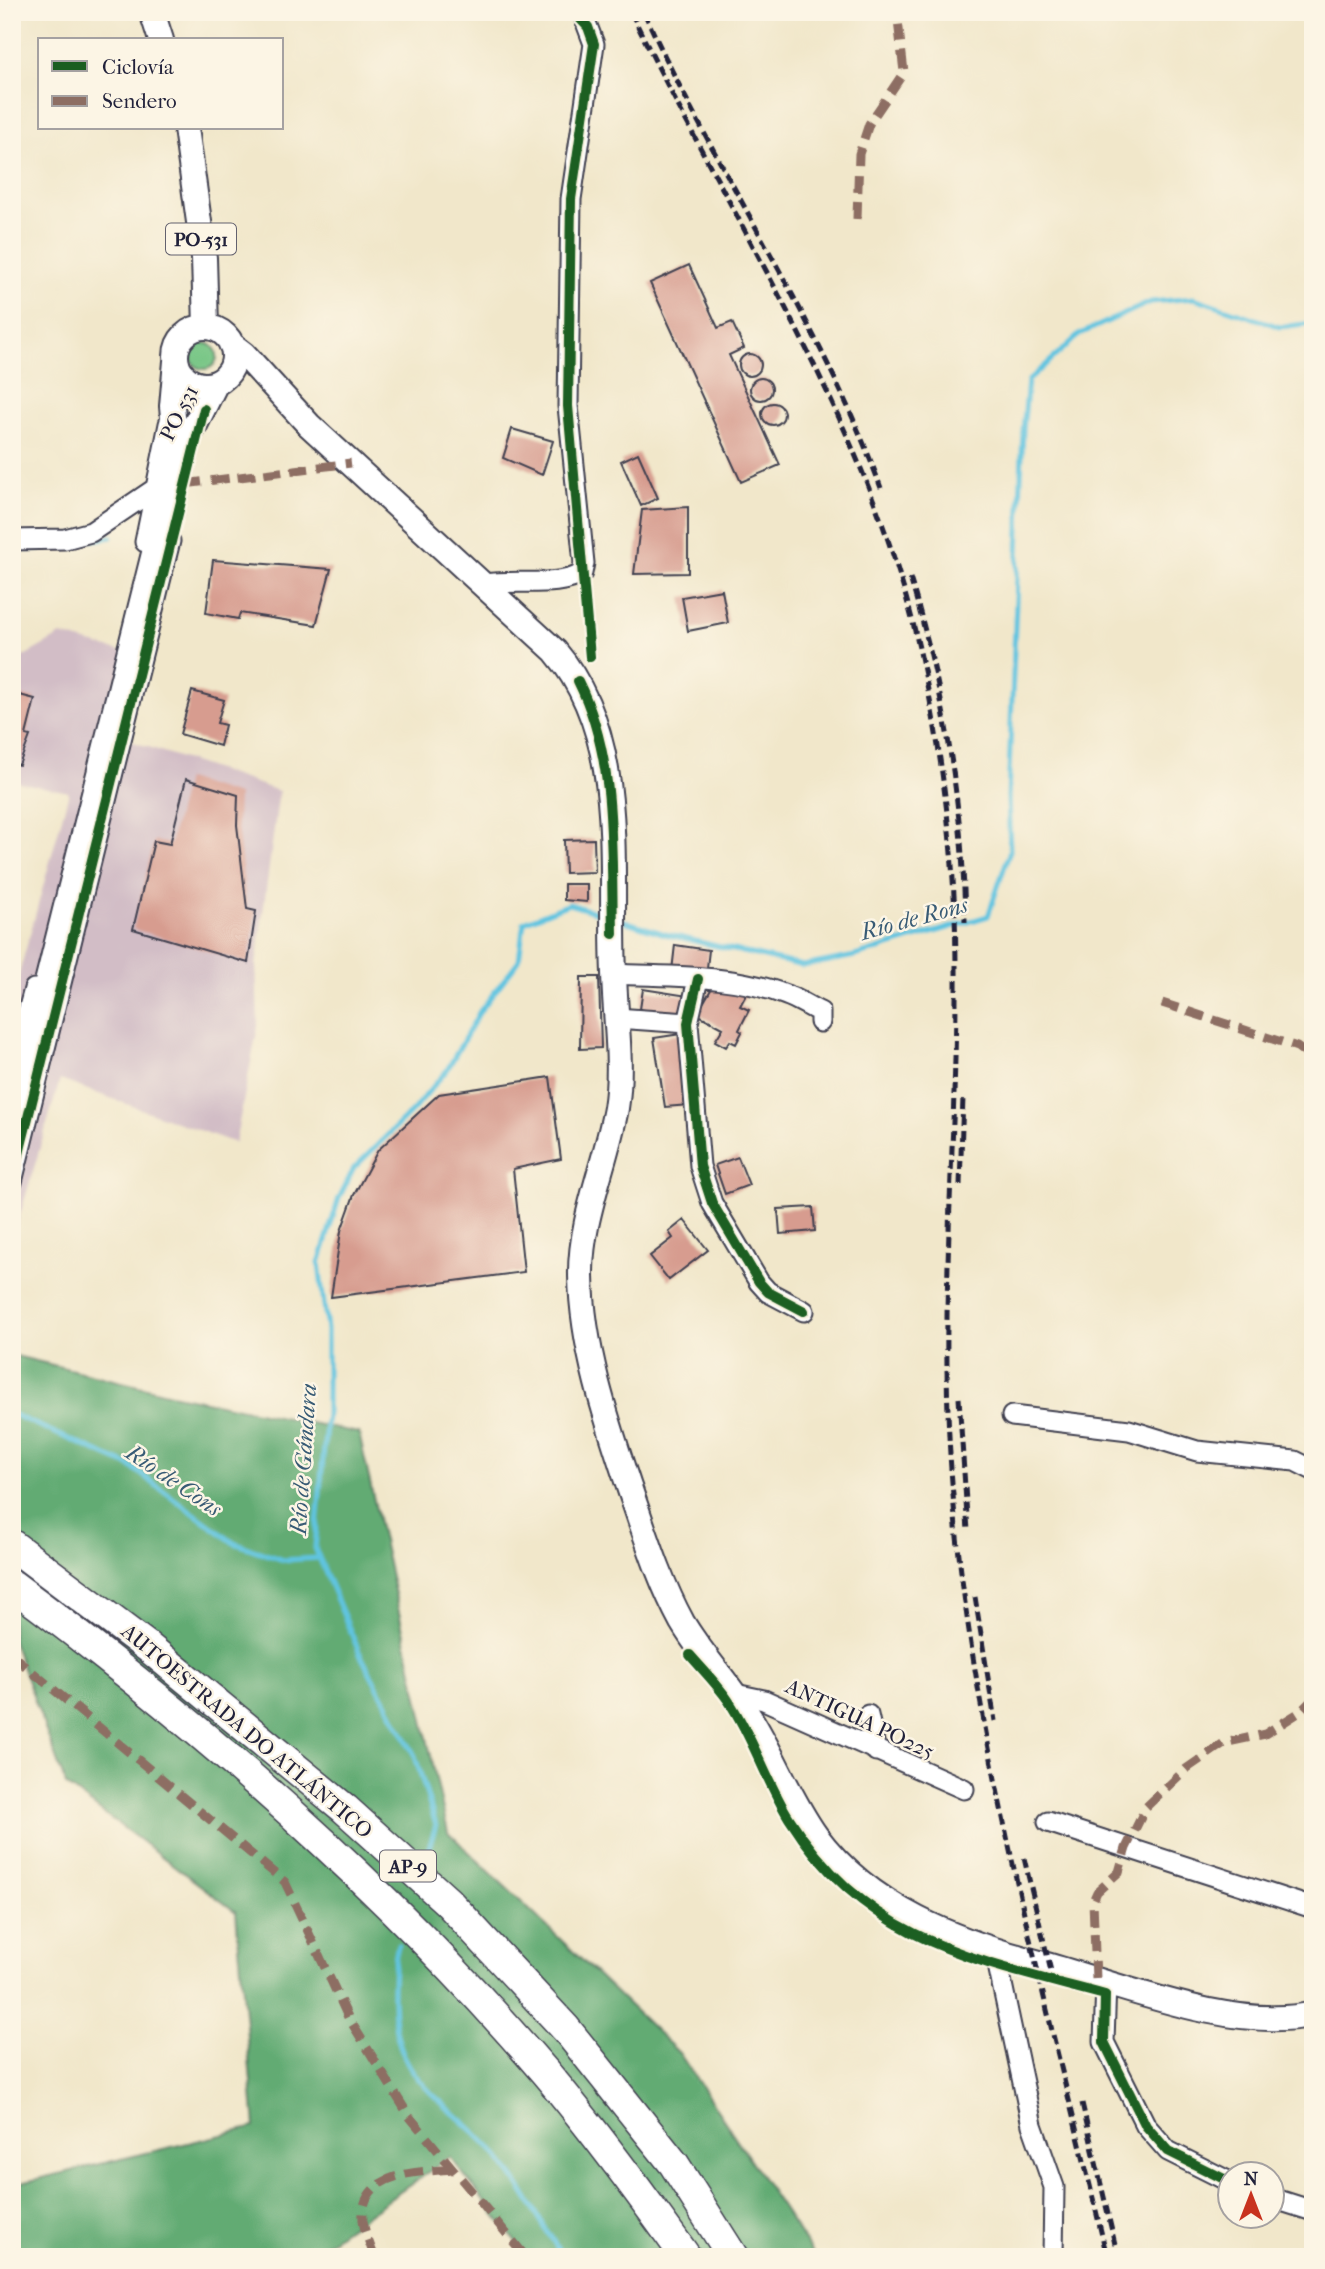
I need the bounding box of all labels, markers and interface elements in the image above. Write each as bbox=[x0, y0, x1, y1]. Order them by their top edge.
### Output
legend bbox=[38, 38, 284, 130]
text: Ciclovía bbox=[102, 55, 174, 79]
text: Sendero bbox=[102, 89, 177, 113]
road number: PO-531 bbox=[166, 224, 236, 255]
street label: PO 531 bbox=[155, 381, 203, 445]
water label: Río de Rons bbox=[856, 891, 972, 946]
water label: Río de Gándara bbox=[285, 1383, 322, 1538]
water label: Río de Cons bbox=[119, 1438, 227, 1523]
street label: AUTOESTRADA DO ATLÁNTICO bbox=[116, 1618, 377, 1843]
street label: ANTIGUA PO225 bbox=[781, 1674, 938, 1764]
road number: AP-9 bbox=[380, 1850, 436, 1882]
north arrow bbox=[1216, 2160, 1286, 2230]
text: N bbox=[1244, 2168, 1259, 2190]

